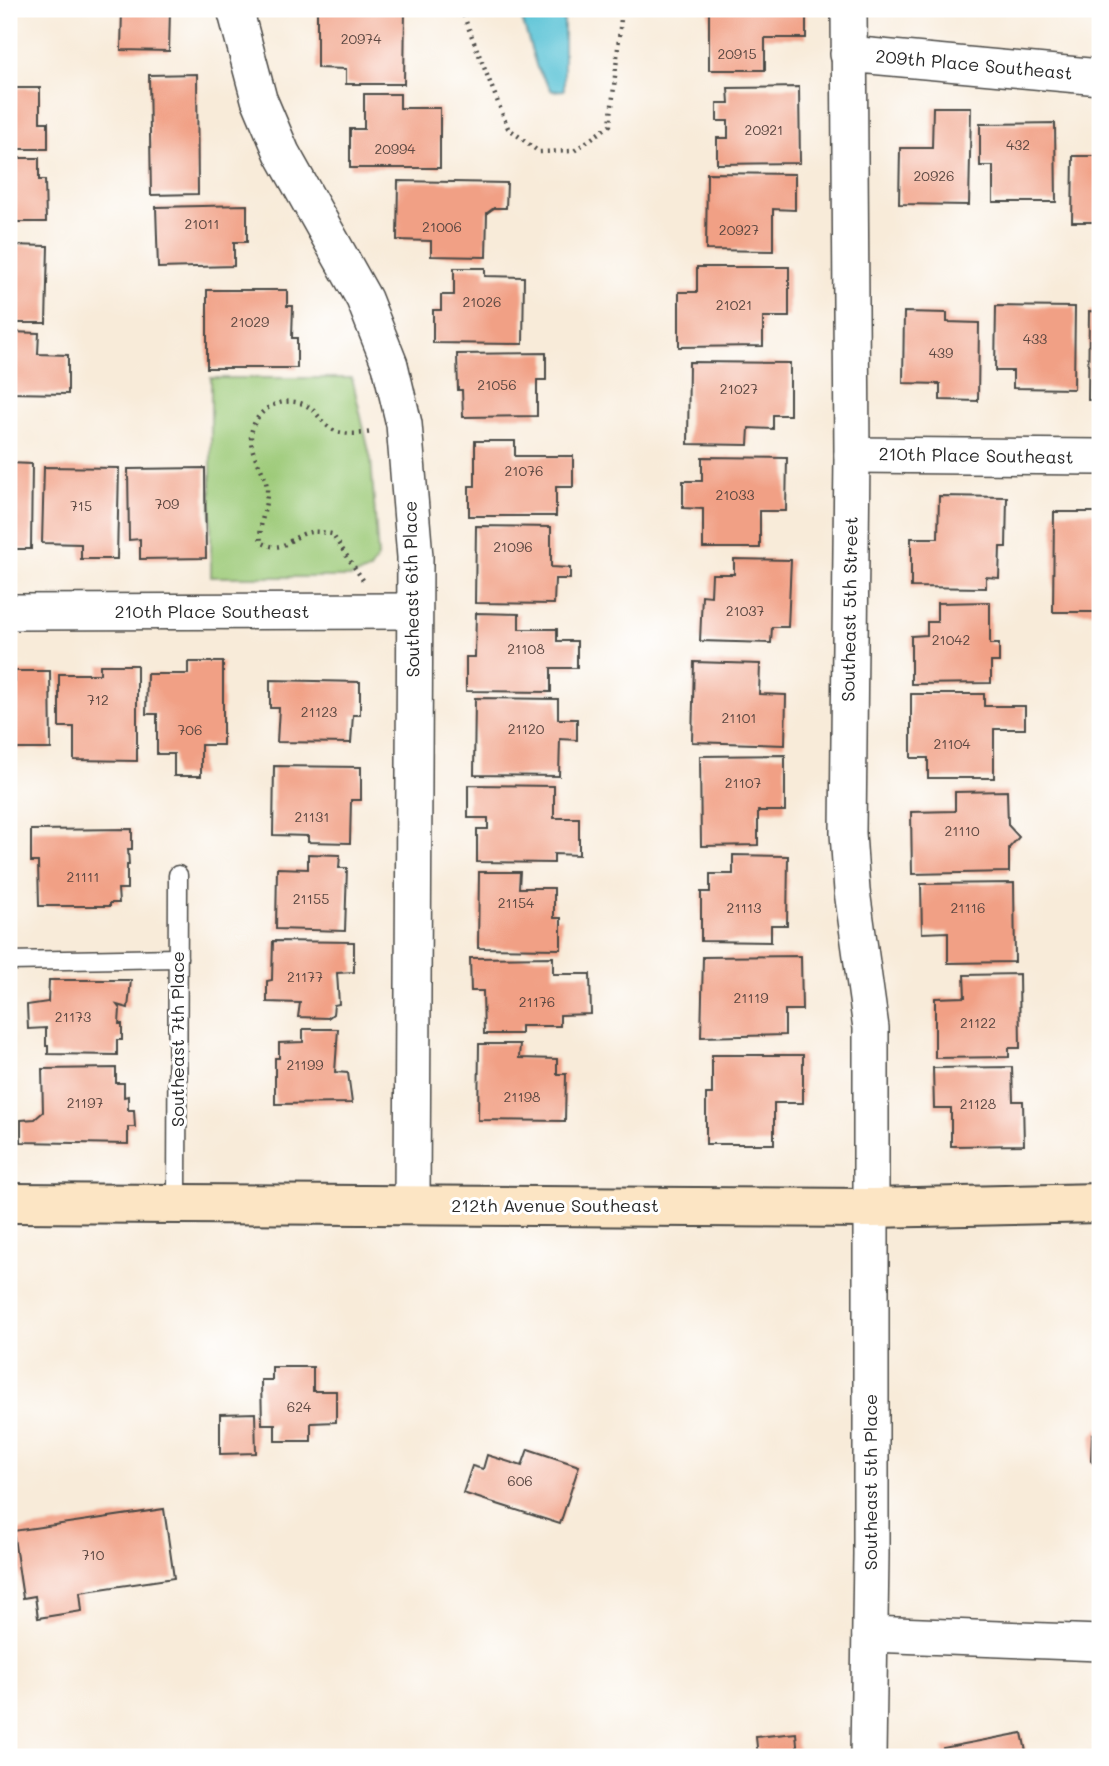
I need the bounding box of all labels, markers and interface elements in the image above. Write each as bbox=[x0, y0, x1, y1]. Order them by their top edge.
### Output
house number: 20974 bbox=[341, 29, 382, 48]
street label: 209th Place Southeast bbox=[875, 43, 1074, 85]
house number: 20915 bbox=[717, 44, 757, 63]
house number: 20921 bbox=[745, 120, 783, 139]
house number: 432 bbox=[1006, 135, 1030, 154]
house number: 20994 bbox=[374, 139, 416, 158]
house number: 20926 bbox=[914, 166, 954, 185]
house number: 21011 bbox=[184, 214, 220, 233]
house number: 21006 bbox=[422, 217, 462, 236]
house number: 20927 bbox=[719, 220, 759, 239]
house number: 21026 bbox=[463, 292, 501, 311]
house number: 21021 bbox=[716, 295, 752, 314]
house number: 21029 bbox=[231, 312, 269, 331]
house number: 433 bbox=[1023, 329, 1047, 348]
house number: 439 bbox=[929, 343, 953, 362]
house number: 21056 bbox=[477, 375, 517, 394]
house number: 21027 bbox=[720, 379, 758, 398]
street label: 210th Place Southeast bbox=[878, 441, 1074, 469]
house number: 21076 bbox=[505, 461, 543, 480]
house number: 21033 bbox=[715, 485, 755, 504]
house number: 709 bbox=[155, 494, 179, 513]
house number: 715 bbox=[70, 496, 92, 515]
street label: Southeast 6th Place bbox=[397, 500, 425, 678]
street label: Southeast 5th Street bbox=[835, 516, 863, 702]
house number: 21096 bbox=[493, 537, 533, 556]
street label: 210th Place Southeast bbox=[115, 599, 309, 623]
house number: 21037 bbox=[726, 601, 765, 620]
house number: 21042 bbox=[932, 630, 970, 649]
house number: 21108 bbox=[507, 639, 545, 658]
house number: 712 bbox=[87, 690, 109, 709]
house number: 21123 bbox=[301, 702, 337, 721]
house number: 21101 bbox=[721, 708, 757, 727]
house number: 21120 bbox=[508, 719, 545, 738]
house number: 706 bbox=[178, 720, 202, 739]
house number: 21104 bbox=[933, 734, 971, 753]
house number: 21107 bbox=[725, 773, 762, 792]
house number: 21131 bbox=[295, 807, 329, 826]
house number: 21110 bbox=[944, 821, 980, 840]
house number: 21111 bbox=[67, 867, 99, 886]
house number: 21155 bbox=[293, 889, 329, 908]
house number: 21154 bbox=[498, 893, 535, 912]
house number: 21113 bbox=[727, 898, 761, 917]
house number: 21116 bbox=[950, 898, 986, 917]
street label: Southeast 7th Place bbox=[165, 951, 189, 1127]
house number: 21177 bbox=[287, 967, 323, 986]
house number: 21119 bbox=[734, 988, 768, 1007]
house number: 21176 bbox=[519, 992, 555, 1011]
house number: 21173 bbox=[55, 1007, 91, 1026]
house number: 21122 bbox=[960, 1013, 996, 1032]
house number: 21199 bbox=[287, 1055, 323, 1074]
house number: 21198 bbox=[503, 1087, 541, 1106]
house number: 21197 bbox=[67, 1093, 103, 1112]
house number: 21128 bbox=[960, 1094, 996, 1113]
street label: 212th Avenue Southeast bbox=[451, 1193, 659, 1217]
street label: Southeast 5th Place bbox=[858, 1394, 882, 1570]
house number: 624 bbox=[287, 1397, 312, 1416]
house number: 606 bbox=[507, 1471, 533, 1490]
house number: 710 bbox=[82, 1545, 105, 1564]

